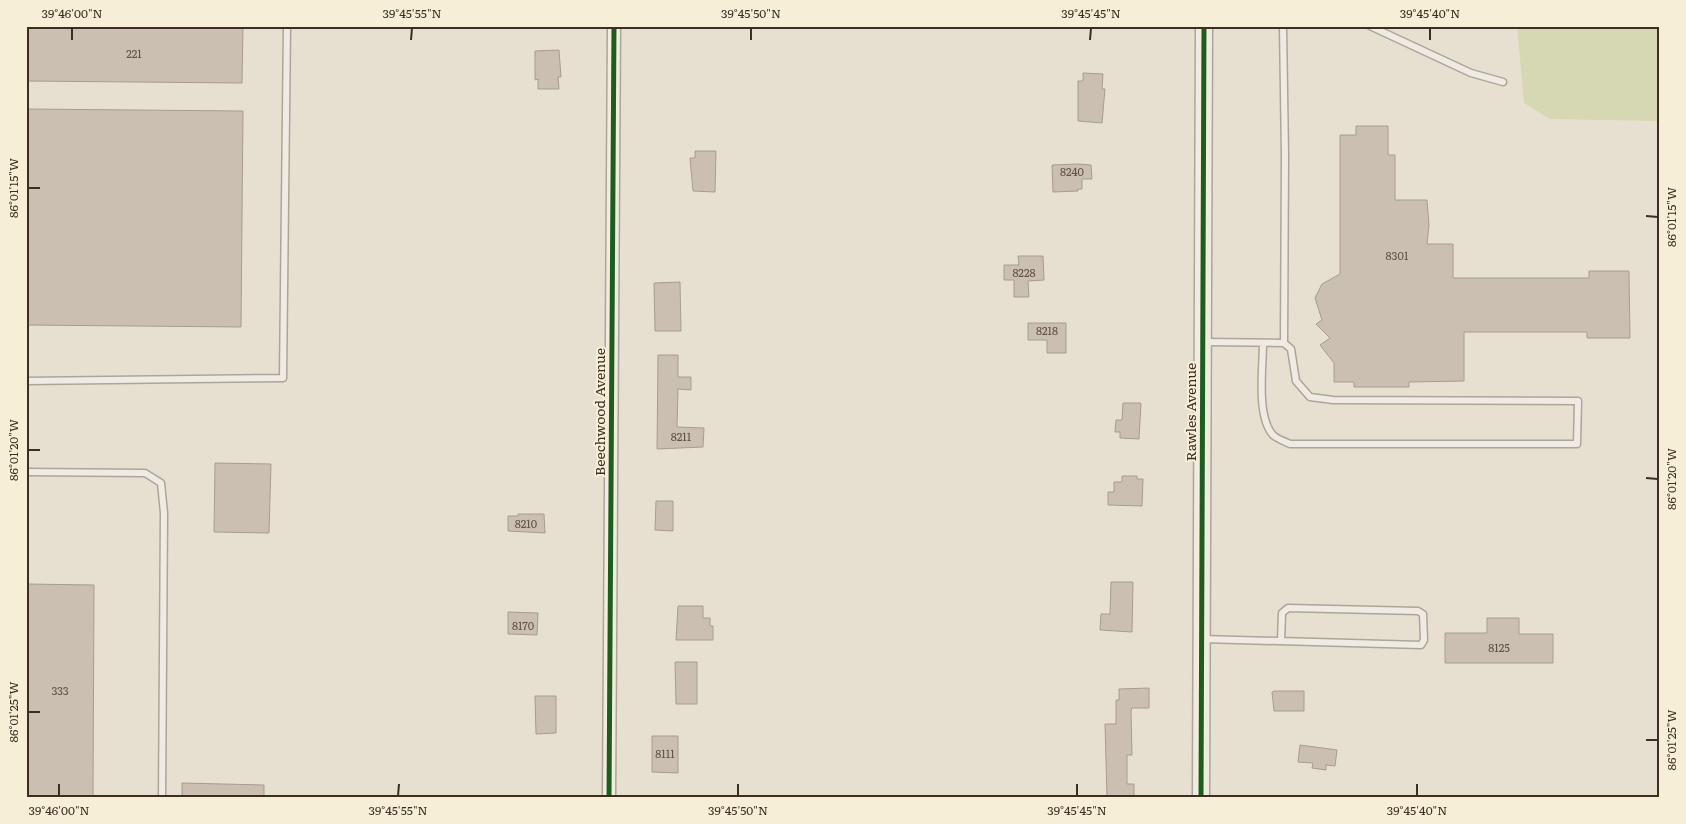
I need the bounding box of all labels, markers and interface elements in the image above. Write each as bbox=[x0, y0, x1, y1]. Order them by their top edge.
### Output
text: 39°46'00"N bbox=[41, 4, 103, 22]
text: 39°45'55"N bbox=[382, 4, 442, 22]
text: 39°45'50"N bbox=[721, 4, 781, 22]
text: 39°45'45"N bbox=[1061, 4, 1121, 22]
text: 39°45'40"N bbox=[1400, 4, 1460, 22]
house number: 221 bbox=[126, 45, 142, 61]
text: 86°01'15"W bbox=[4, 158, 22, 218]
house number: 8240 bbox=[1060, 163, 1084, 179]
text: 86°01'15"W bbox=[1662, 187, 1680, 247]
house number: 8301 bbox=[1386, 247, 1409, 263]
house number: 8228 bbox=[1012, 264, 1036, 280]
house number: 8218 bbox=[1036, 322, 1058, 338]
street label: Beechwood Avenue bbox=[589, 348, 609, 476]
street label: Rawles Avenue bbox=[1180, 363, 1200, 461]
text: 86°01'20"W bbox=[4, 419, 22, 481]
house number: 8211 bbox=[671, 428, 692, 444]
text: 86°01'20"W bbox=[1662, 448, 1680, 510]
house number: 8210 bbox=[515, 515, 537, 531]
house number: 8170 bbox=[512, 617, 534, 633]
house number: 8125 bbox=[1488, 639, 1510, 655]
text: 86°01'25"W bbox=[4, 681, 22, 743]
house number: 333 bbox=[51, 682, 69, 698]
text: 86°01'25"W bbox=[1662, 709, 1680, 771]
house number: 8111 bbox=[655, 745, 675, 761]
text: 39°46'00"N bbox=[28, 801, 90, 819]
text: 39°45'55"N bbox=[368, 801, 428, 819]
text: 39°45'50"N bbox=[708, 801, 768, 819]
text: 39°45'45"N bbox=[1047, 801, 1107, 819]
text: 39°45'40"N bbox=[1387, 801, 1447, 819]

